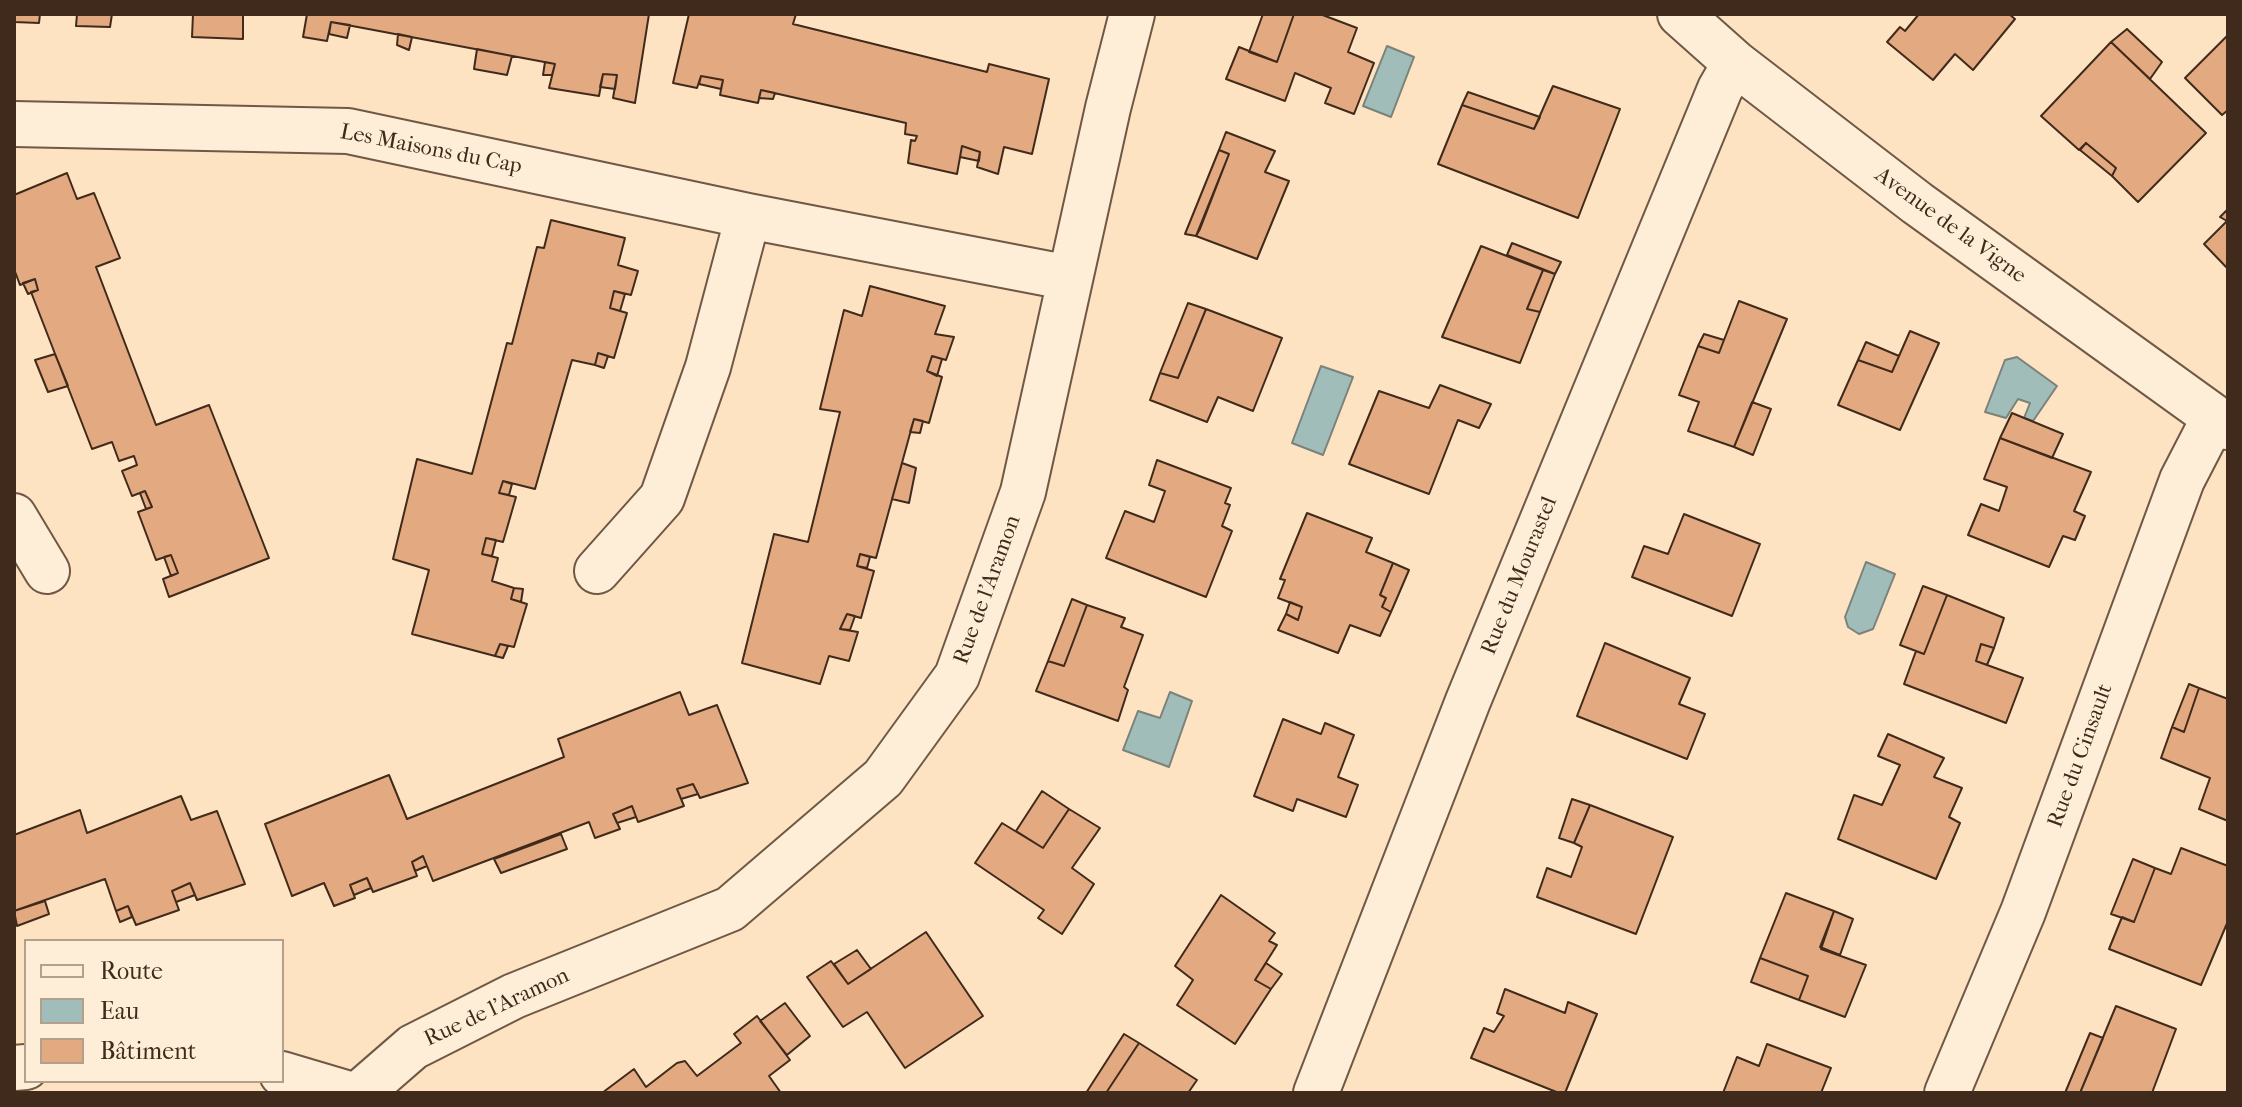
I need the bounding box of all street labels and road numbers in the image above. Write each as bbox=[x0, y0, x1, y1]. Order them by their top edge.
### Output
street label: Les Maisons du Cap bbox=[338, 119, 524, 181]
street label: Avenue de la Vigne bbox=[1869, 162, 2031, 290]
street label: Rue du Mourastel bbox=[1476, 493, 1564, 659]
street label: Rue de l'Aramon bbox=[949, 512, 1027, 668]
street label: Rue du Cinsault bbox=[2043, 681, 2119, 831]
street label: Rue de l'Aramon bbox=[420, 963, 574, 1053]

